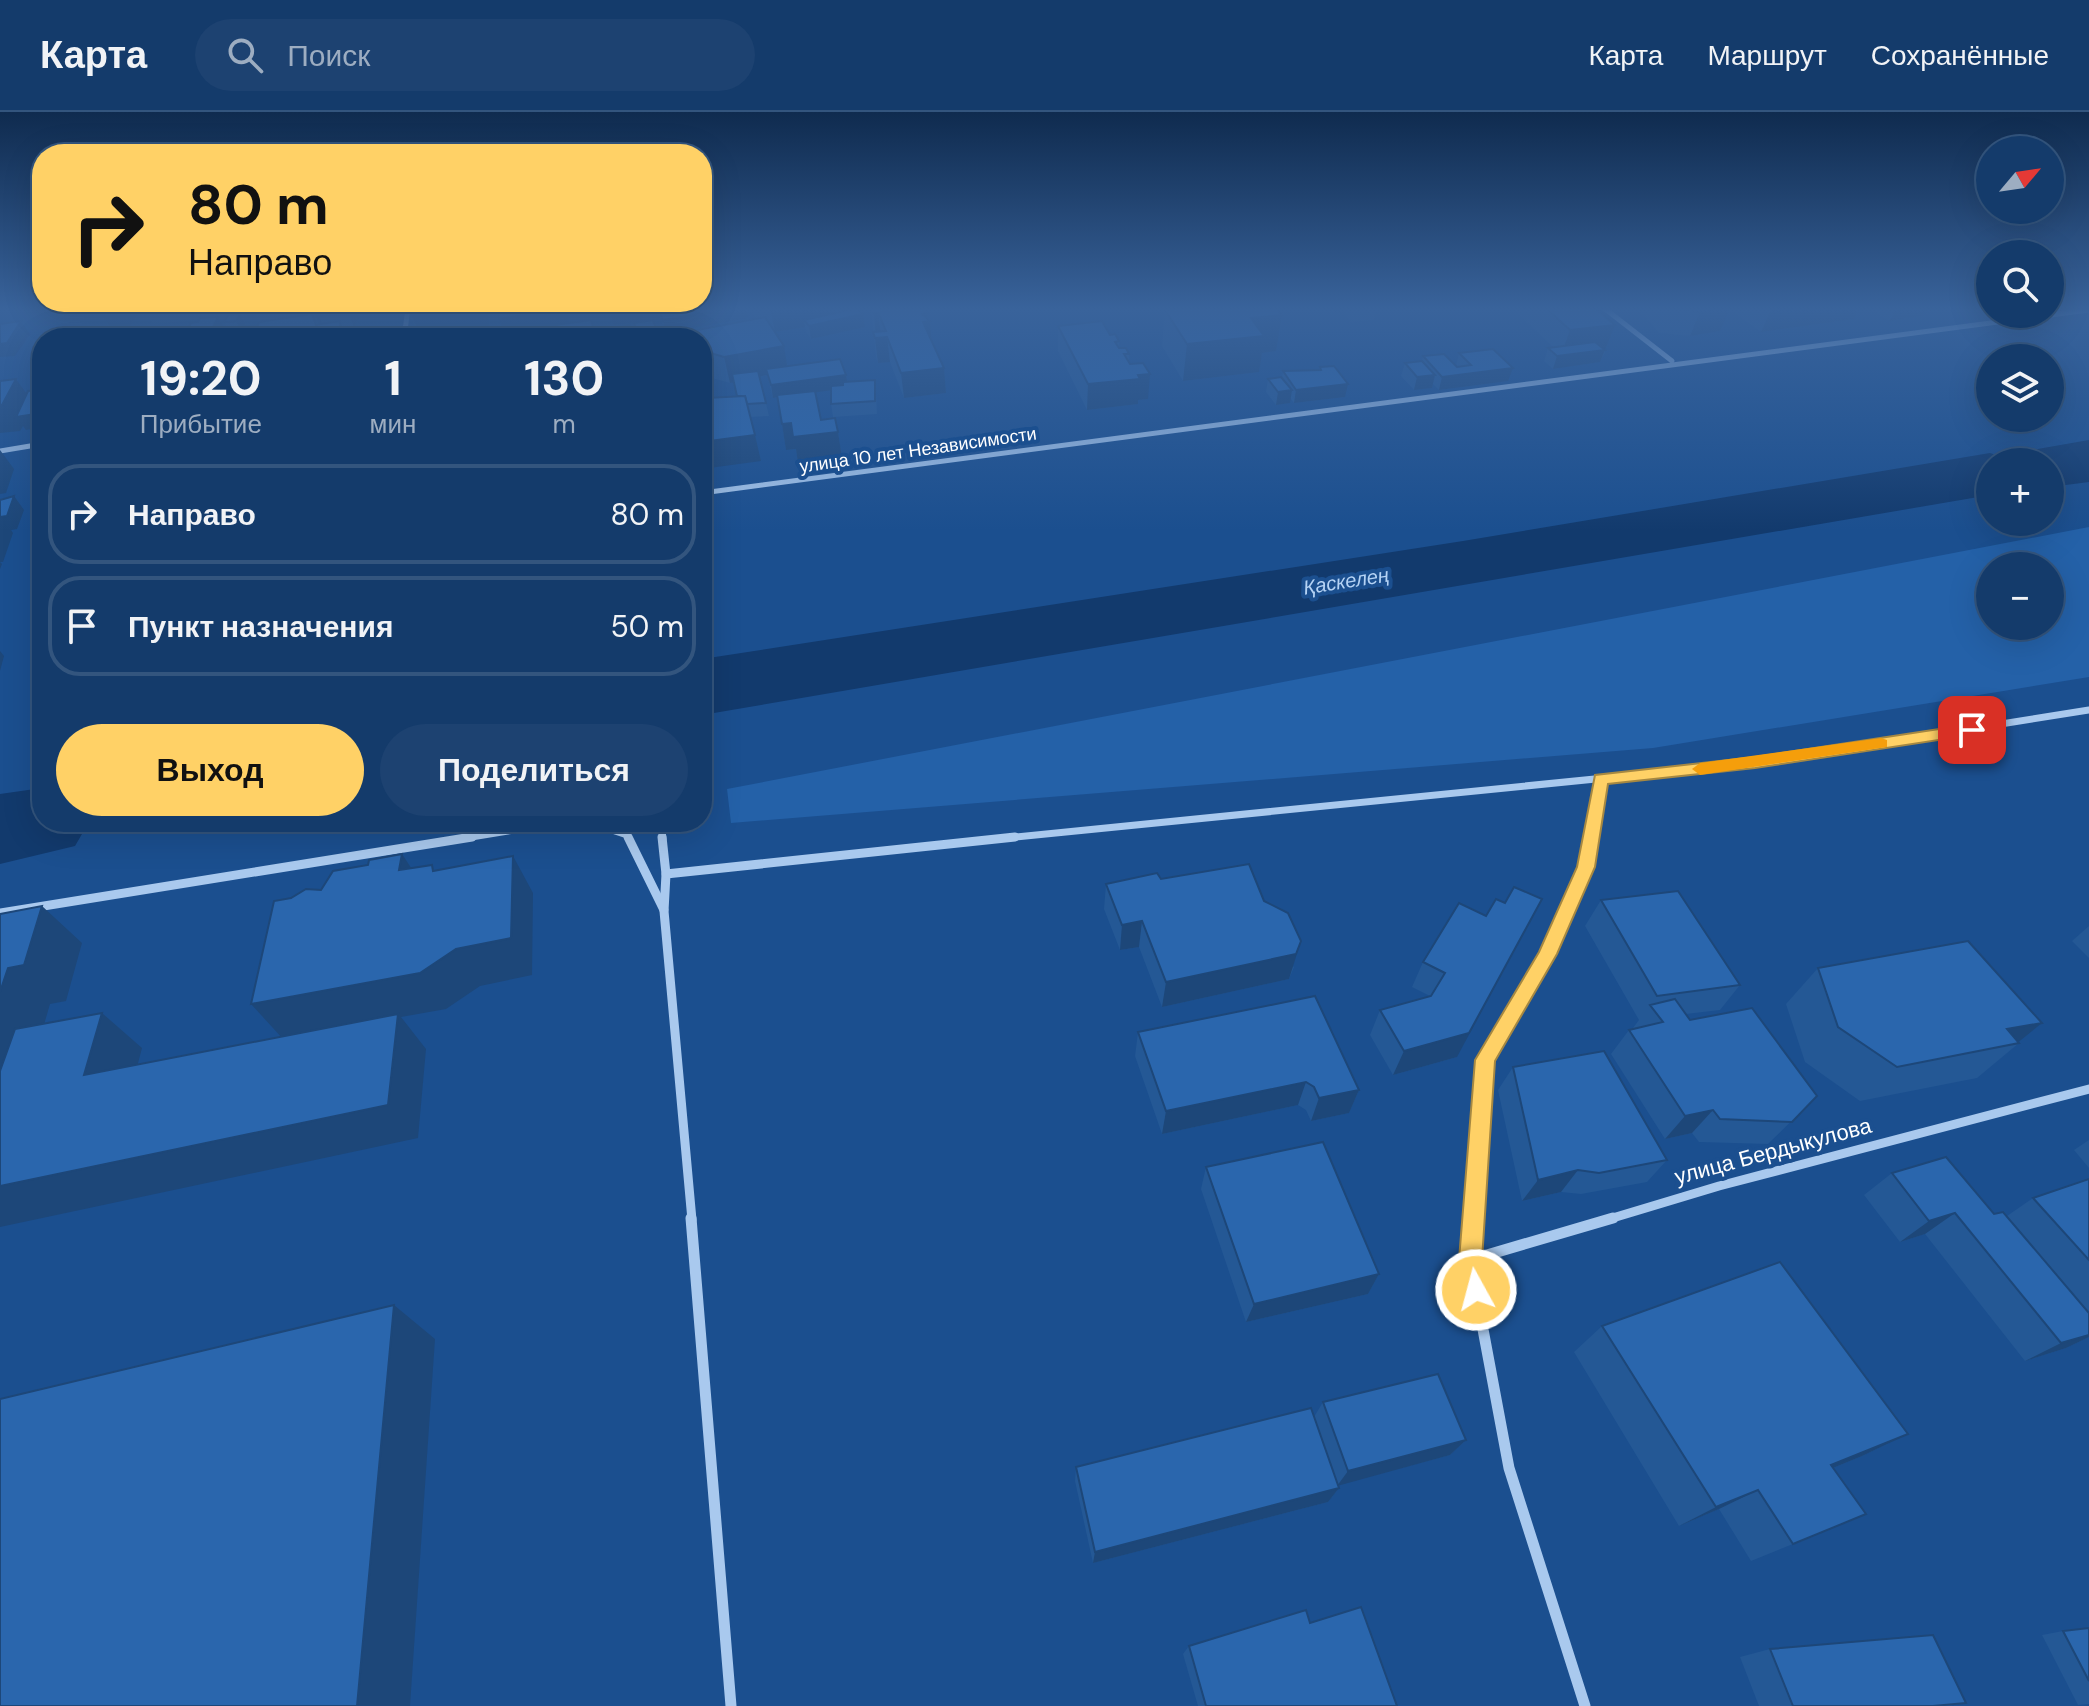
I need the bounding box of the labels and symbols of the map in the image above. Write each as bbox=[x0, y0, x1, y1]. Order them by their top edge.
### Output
north arrow bbox=[1976, 136, 2064, 224]
street label: улица 10 лет Независимости bbox=[798, 421, 1038, 479]
water label: Қаскелең bbox=[1301, 561, 1391, 601]
pin bbox=[1938, 696, 2006, 764]
street label: улица Бердыкулова bbox=[1671, 1111, 1875, 1191]
position arrow bbox=[1434, 1248, 1518, 1332]

